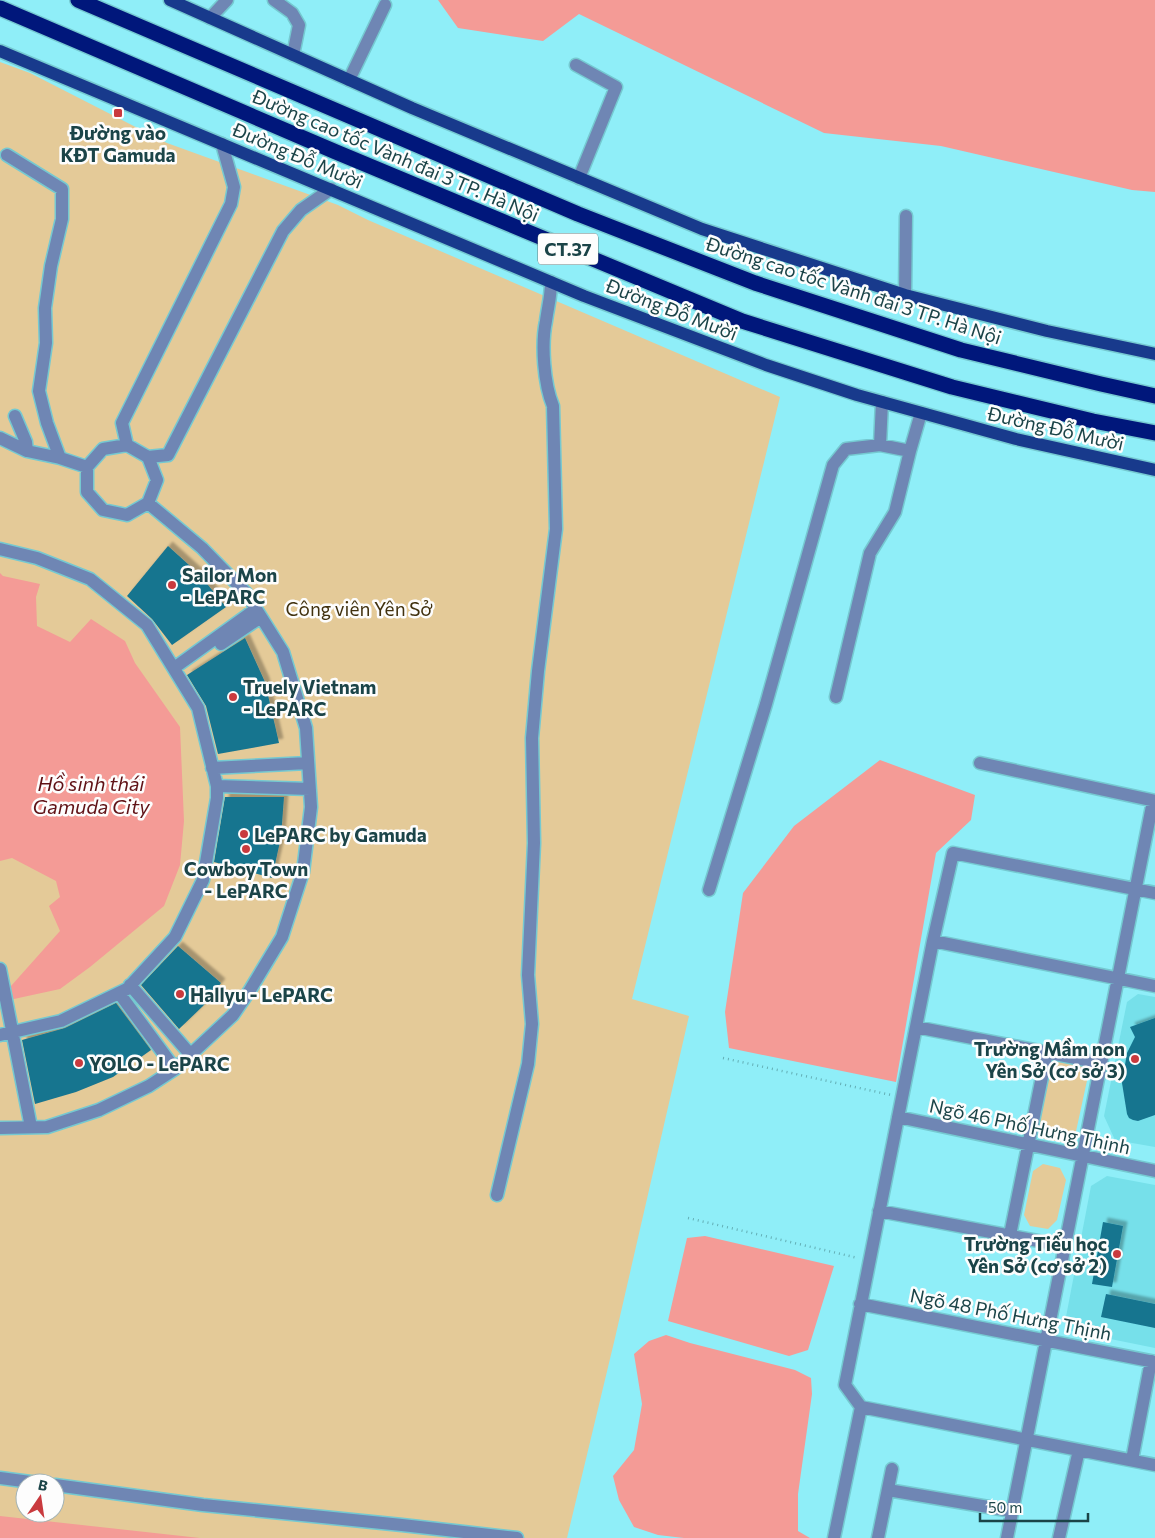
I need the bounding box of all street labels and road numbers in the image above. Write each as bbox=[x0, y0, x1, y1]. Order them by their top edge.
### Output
street label: Đường cao tốc Vành đai 3 TP. Hà Nội bbox=[248, 84, 543, 226]
street label: Đường Đỗ Mười bbox=[229, 117, 366, 193]
street label: Đường cao tốc Vành đai 3 TP. Hà Nội bbox=[703, 231, 1005, 349]
road number: CT.37 bbox=[538, 233, 598, 264]
street label: Đường Đỗ Mười bbox=[602, 273, 741, 345]
street label: Đường Đỗ Mười bbox=[985, 401, 1126, 455]
street label: Ngõ 46 Phố Hưng Thịnh bbox=[927, 1093, 1133, 1159]
street label: Ngõ 48 Phố Hưng Thịnh bbox=[908, 1283, 1114, 1345]

